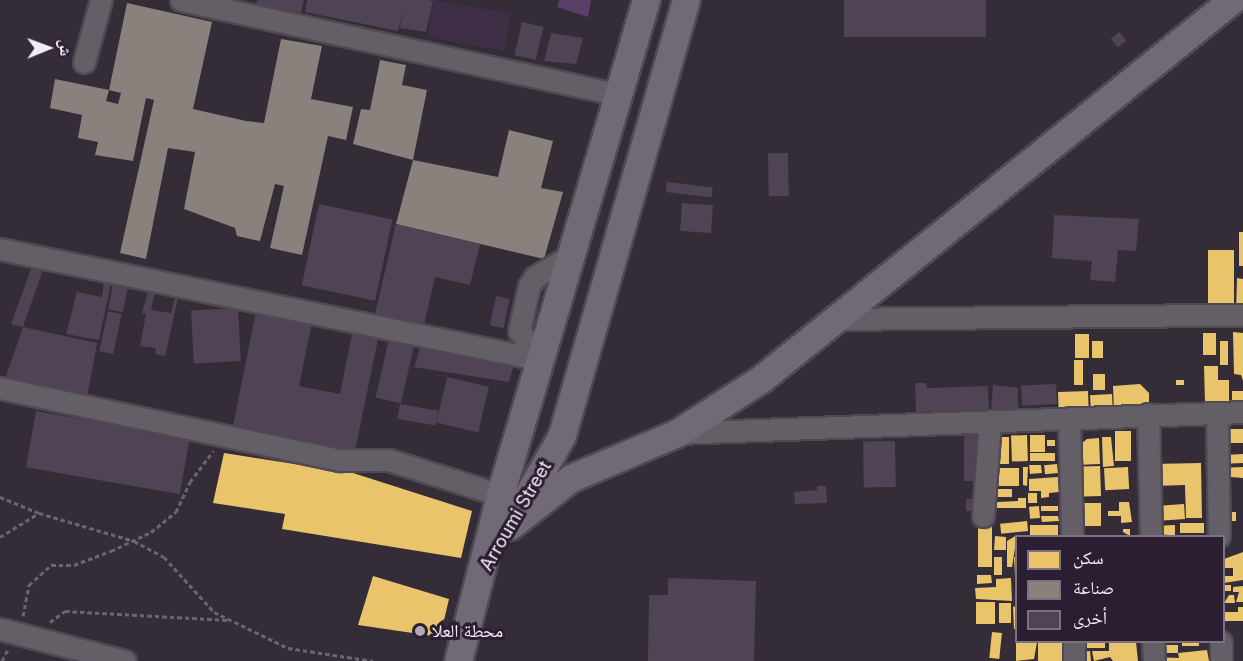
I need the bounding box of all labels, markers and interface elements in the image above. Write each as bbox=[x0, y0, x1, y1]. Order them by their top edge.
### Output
north arrow bbox=[18, 18, 78, 78]
text: ش bbox=[56, 39, 76, 56]
street label: Arroumi Street bbox=[476, 457, 556, 575]
legend bbox=[1015, 535, 1225, 643]
text: سكن bbox=[1073, 547, 1104, 568]
text: صناعة bbox=[1073, 577, 1114, 598]
text: أخرى bbox=[1073, 607, 1107, 628]
place label: محطة العلا bbox=[432, 620, 503, 642]
marker: محطة العلا bbox=[413, 624, 427, 638]

